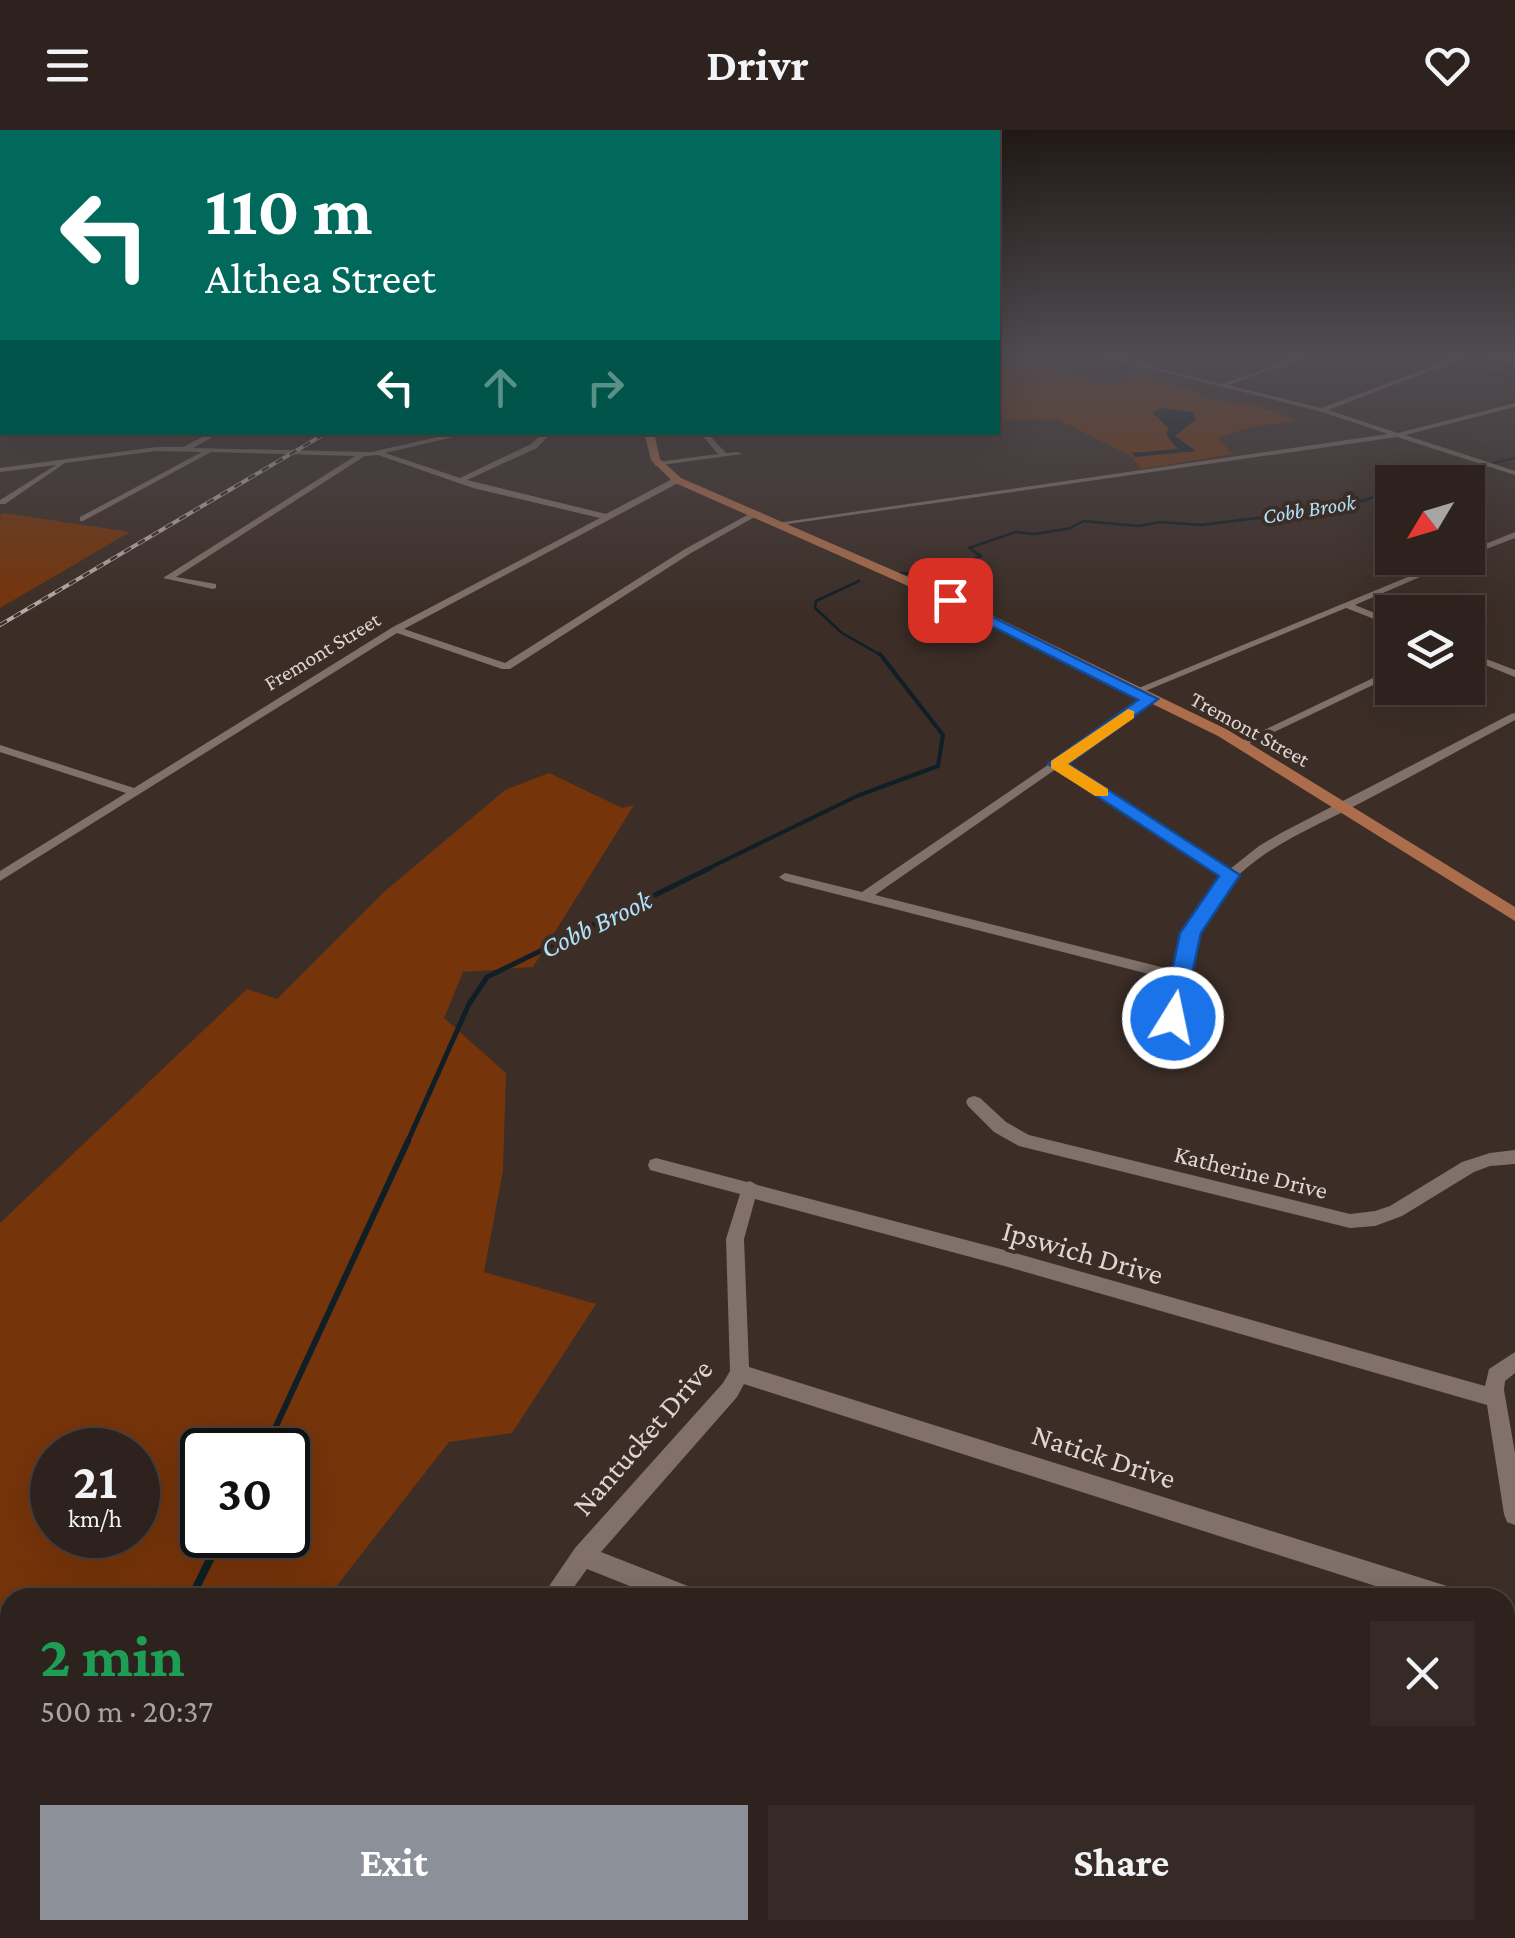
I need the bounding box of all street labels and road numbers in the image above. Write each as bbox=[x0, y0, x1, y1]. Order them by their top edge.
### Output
street label: Fremont Street bbox=[259, 606, 385, 695]
street label: Tremont Street bbox=[1186, 686, 1315, 772]
street label: Katherine Drive bbox=[1171, 1140, 1331, 1204]
street label: Ipswich Drive bbox=[999, 1213, 1167, 1292]
street label: Nantucket Drive bbox=[565, 1352, 719, 1522]
street label: Natick Drive bbox=[1028, 1417, 1180, 1495]

